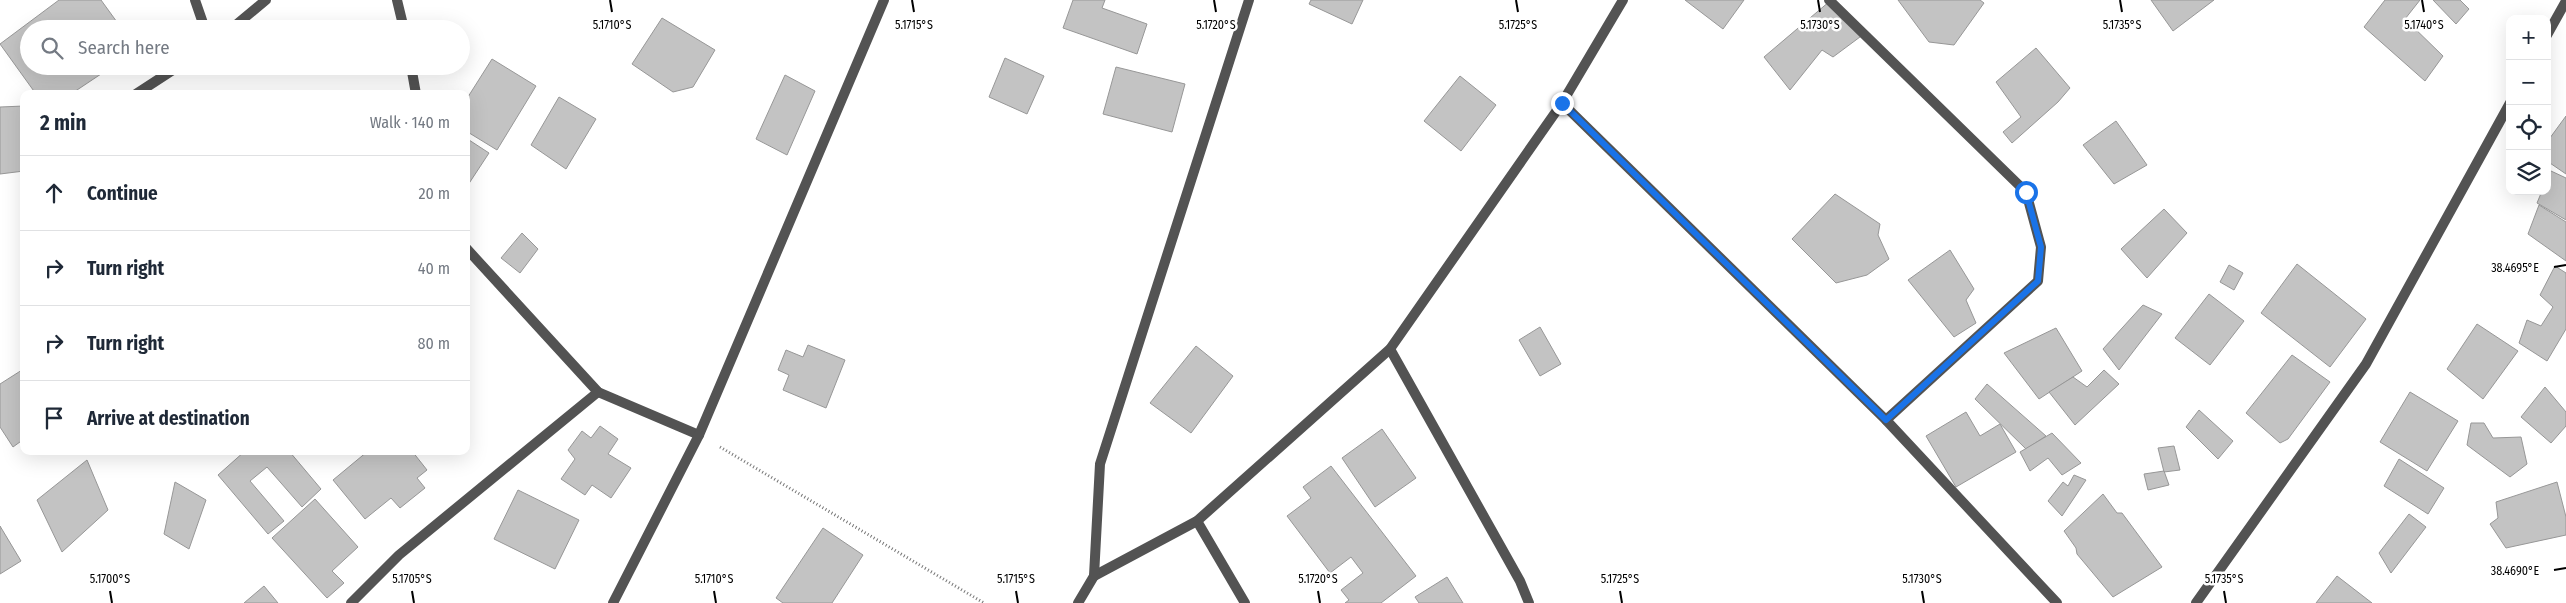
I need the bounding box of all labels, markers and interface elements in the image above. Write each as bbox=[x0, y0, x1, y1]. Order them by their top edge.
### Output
map controls bbox=[2506, 15, 2551, 195]
button: + bbox=[2506, 15, 2551, 60]
text: 5.1710°S bbox=[593, 18, 631, 32]
text: 5.1715°S bbox=[895, 18, 933, 32]
text: 5.1720°S bbox=[1196, 18, 1236, 32]
text: 5.1725°S bbox=[1499, 18, 1537, 32]
text: 5.1730°S bbox=[1800, 18, 1840, 32]
text: 5.1735°S bbox=[2103, 18, 2141, 32]
text: 5.1740°S bbox=[2404, 18, 2444, 32]
search box bbox=[20, 20, 470, 75]
icon: search bbox=[38, 34, 66, 62]
text: Search here bbox=[78, 36, 170, 59]
button: − bbox=[2506, 60, 2551, 105]
route end bbox=[1551, 92, 1574, 115]
button: locate bbox=[2506, 105, 2551, 150]
text: 2 min bbox=[40, 110, 87, 136]
text: Walk · 140 m bbox=[370, 113, 450, 132]
button: layers bbox=[2506, 150, 2551, 195]
icon: ahead bbox=[40, 179, 68, 207]
route start bbox=[2015, 181, 2038, 204]
text: Continue bbox=[87, 182, 158, 205]
text: 20 m bbox=[419, 184, 450, 203]
icon: right bbox=[40, 254, 68, 282]
text: Turn right bbox=[87, 257, 164, 280]
text: 40 m bbox=[418, 259, 450, 278]
text: 38.4695°E bbox=[2491, 261, 2539, 275]
icon: right bbox=[40, 329, 68, 357]
text: Turn right bbox=[87, 332, 164, 355]
text: 80 m bbox=[418, 334, 450, 353]
icon: arrive bbox=[40, 404, 68, 432]
text: Arrive at destination bbox=[87, 407, 250, 430]
text: 38.4690°E bbox=[2491, 564, 2540, 578]
text: 5.1700°S bbox=[90, 572, 130, 586]
text: 5.1705°S bbox=[392, 572, 432, 586]
text: 5.1710°S bbox=[695, 572, 733, 586]
text: 5.1715°S bbox=[997, 572, 1035, 586]
text: 5.1720°S bbox=[1298, 572, 1338, 586]
text: 5.1725°S bbox=[1601, 572, 1639, 586]
text: 5.1730°S bbox=[1902, 572, 1942, 586]
text: 5.1735°S bbox=[2205, 572, 2243, 586]

